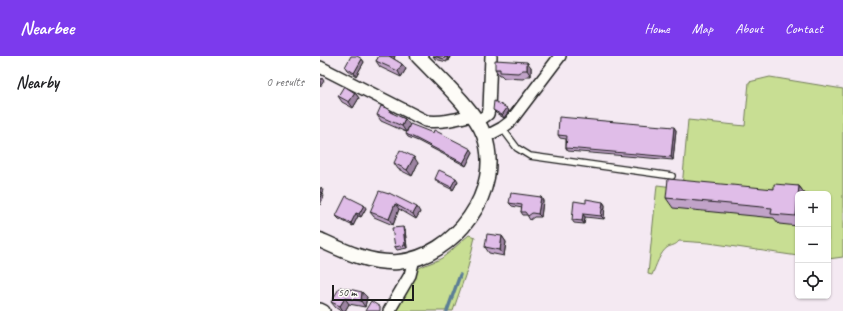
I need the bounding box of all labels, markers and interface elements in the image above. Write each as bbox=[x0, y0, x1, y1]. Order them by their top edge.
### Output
text: Nearbee bbox=[20, 16, 74, 40]
text: Home bbox=[644, 20, 670, 37]
text: Map bbox=[692, 20, 713, 37]
text: About bbox=[735, 20, 763, 37]
text: Contact bbox=[785, 20, 823, 37]
text: Nearby bbox=[16, 72, 59, 93]
text: 0 results bbox=[266, 74, 304, 90]
map controls bbox=[795, 191, 831, 299]
button: + bbox=[795, 191, 831, 227]
button: − bbox=[795, 227, 831, 263]
button: locate bbox=[795, 263, 831, 299]
scale bar bbox=[332, 283, 414, 302]
text: 50 m bbox=[338, 285, 357, 299]

